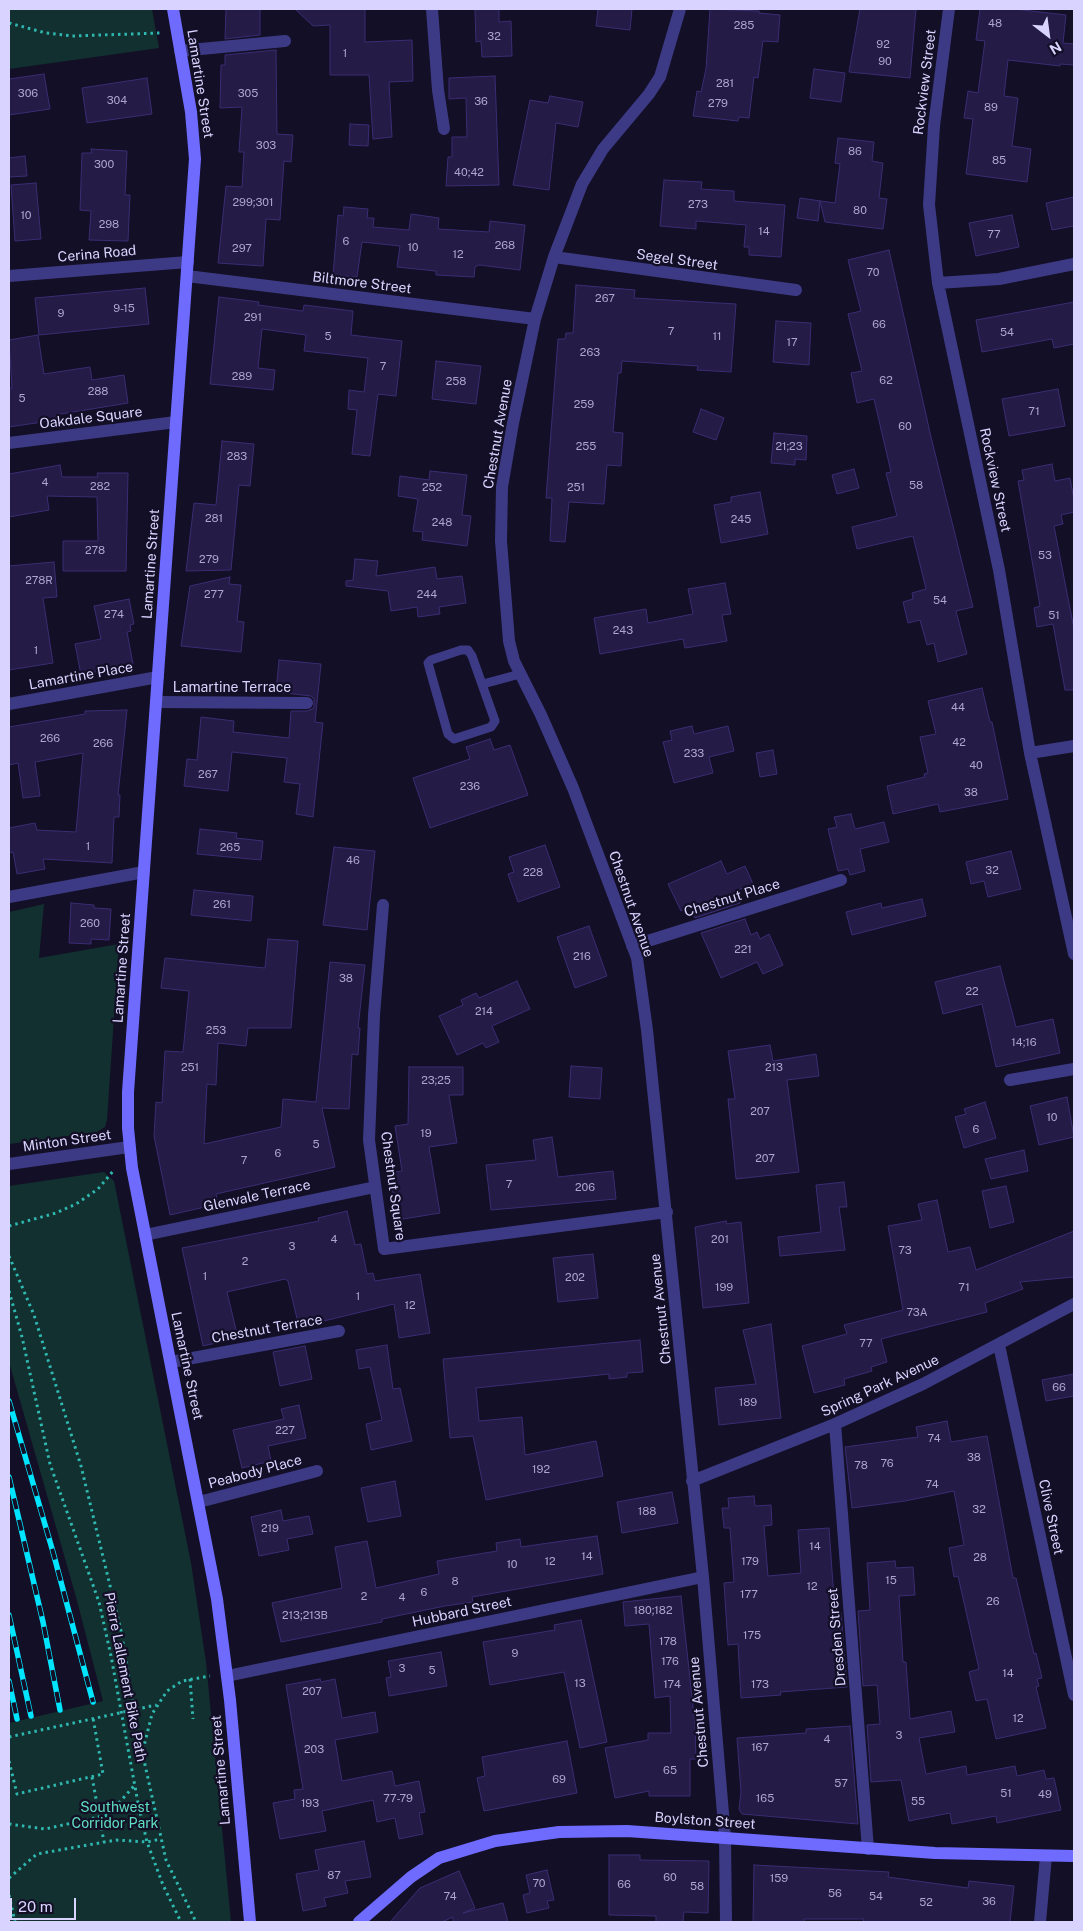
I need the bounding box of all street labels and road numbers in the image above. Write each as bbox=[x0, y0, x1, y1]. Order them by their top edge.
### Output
street label: Lamartine Street bbox=[183, 28, 217, 140]
street label: Rockview Street bbox=[910, 28, 940, 136]
street label: Cerina Road bbox=[57, 242, 137, 266]
street label: Segel Street bbox=[635, 246, 719, 274]
street label: Biltmore Street bbox=[311, 269, 413, 297]
street label: Chestnut Avenue bbox=[480, 378, 516, 490]
street label: Oakdale Square bbox=[39, 403, 143, 433]
street label: Rockview Street bbox=[976, 426, 1014, 534]
street label: Lamartine Street bbox=[139, 509, 163, 619]
street label: Lamartine Place bbox=[28, 659, 134, 693]
street label: Lamartine Terrace bbox=[173, 680, 291, 696]
street label: Chestnut Avenue bbox=[605, 849, 657, 959]
street label: Chestnut Place bbox=[682, 875, 782, 921]
street label: Lamartine Street bbox=[110, 913, 134, 1023]
street label: Minton Street bbox=[22, 1126, 112, 1156]
street label: Chestnut Square bbox=[377, 1130, 409, 1242]
street label: Glenvale Terrace bbox=[202, 1176, 312, 1216]
street label: Chestnut Avenue bbox=[647, 1253, 675, 1365]
street label: Lamartine Street bbox=[167, 1310, 207, 1422]
street label: Chestnut Terrace bbox=[210, 1311, 324, 1347]
street label: Spring Park Avenue bbox=[818, 1351, 942, 1421]
street label: Peabody Place bbox=[206, 1451, 304, 1493]
street label: Clive Street bbox=[1035, 1478, 1067, 1556]
street label: Dresden Street bbox=[824, 1587, 850, 1687]
street label: Pierre Lallement Bike Path bbox=[100, 1591, 150, 1763]
street label: Hubbard Street bbox=[411, 1593, 513, 1631]
street label: Chestnut Avenue bbox=[686, 1656, 712, 1768]
street label: Lamartine Street bbox=[208, 1714, 234, 1826]
street label: Boylston Street bbox=[654, 1809, 756, 1833]

